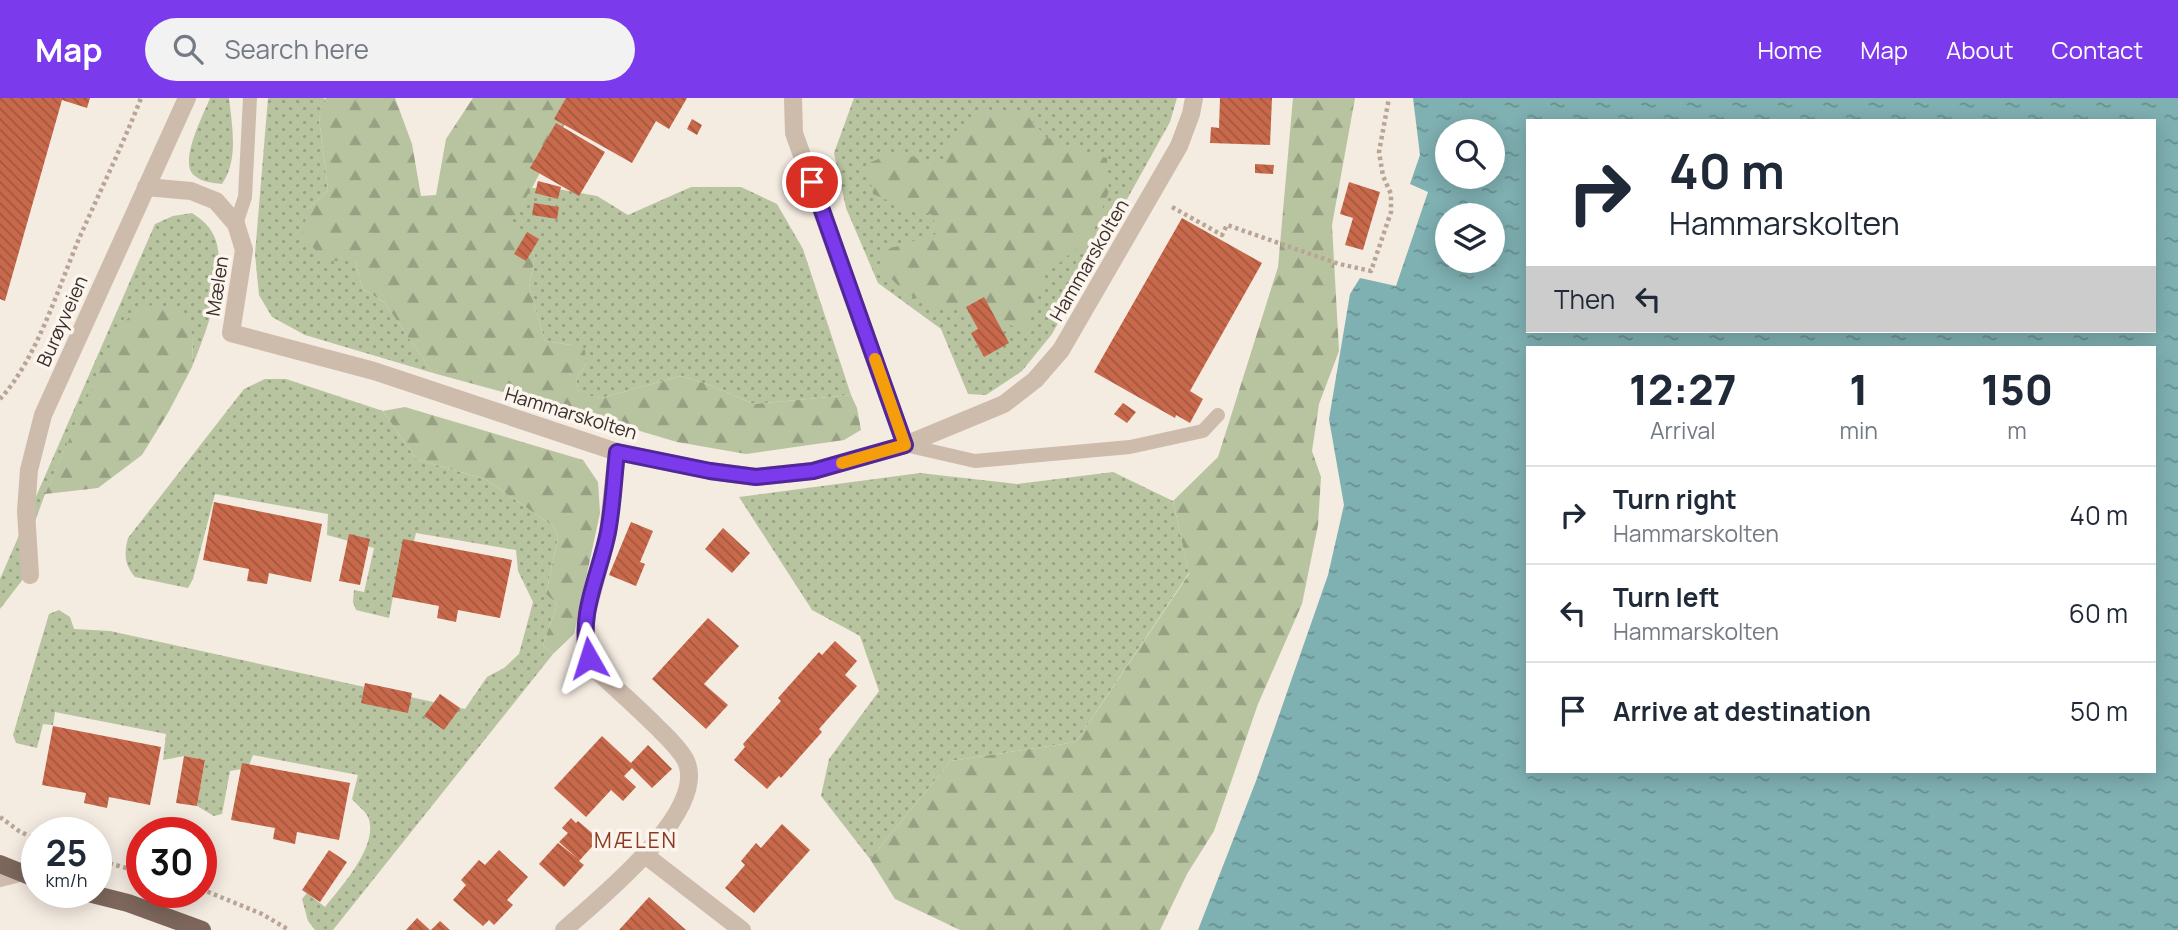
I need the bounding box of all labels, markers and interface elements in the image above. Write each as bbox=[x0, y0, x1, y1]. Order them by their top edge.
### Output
search box bbox=[145, 18, 635, 81]
text: Map bbox=[35, 27, 103, 72]
icon: search bbox=[169, 30, 207, 68]
text: Search here bbox=[225, 31, 369, 67]
text: Home bbox=[1757, 33, 1822, 66]
text: Map bbox=[1860, 33, 1908, 66]
text: About bbox=[1946, 33, 2014, 66]
text: Contact bbox=[2052, 33, 2143, 66]
map controls bbox=[1435, 119, 1505, 273]
button: search bbox=[1435, 119, 1505, 189]
text: 40 m bbox=[1669, 137, 1785, 204]
icon: right bbox=[1554, 147, 1645, 238]
pin bbox=[782, 152, 842, 212]
icon: arrive bbox=[793, 163, 831, 201]
street label: Hammarskolten bbox=[1043, 194, 1135, 326]
text: Hammarskolten bbox=[1669, 201, 1900, 245]
button: layers bbox=[1435, 203, 1505, 273]
street label: Mælen bbox=[199, 254, 235, 318]
street label: Burøyveien bbox=[30, 271, 94, 371]
icon: left bbox=[1629, 280, 1667, 318]
text: Then bbox=[1554, 281, 1615, 317]
text: 12:27 bbox=[1629, 360, 1737, 418]
text: 1 bbox=[1849, 360, 1868, 418]
text: 150 bbox=[1981, 360, 2053, 418]
street label: Hammarskolten bbox=[502, 381, 640, 445]
text: Arrival bbox=[1650, 414, 1716, 446]
text: min bbox=[1839, 414, 1878, 446]
text: m bbox=[2007, 414, 2027, 446]
text: Turn right bbox=[1613, 481, 1737, 517]
icon: right bbox=[1554, 496, 1592, 534]
text: 40 m bbox=[2070, 497, 2128, 533]
text: Hammarskolten bbox=[1613, 517, 1779, 549]
text: Turn left bbox=[1613, 579, 1720, 615]
icon: left bbox=[1554, 594, 1592, 632]
text: 60 m bbox=[2069, 595, 2128, 631]
text: Hammarskolten bbox=[1613, 615, 1779, 647]
position arrow bbox=[552, 621, 626, 695]
icon: arrive bbox=[1554, 692, 1592, 730]
text: Arrive at destination bbox=[1613, 693, 1871, 729]
text: 50 m bbox=[2070, 693, 2128, 729]
speed limit sign: 30 bbox=[126, 817, 217, 908]
district label: MÆLEN bbox=[594, 826, 678, 854]
text: 25 bbox=[46, 829, 87, 877]
text: km/h bbox=[46, 868, 87, 892]

